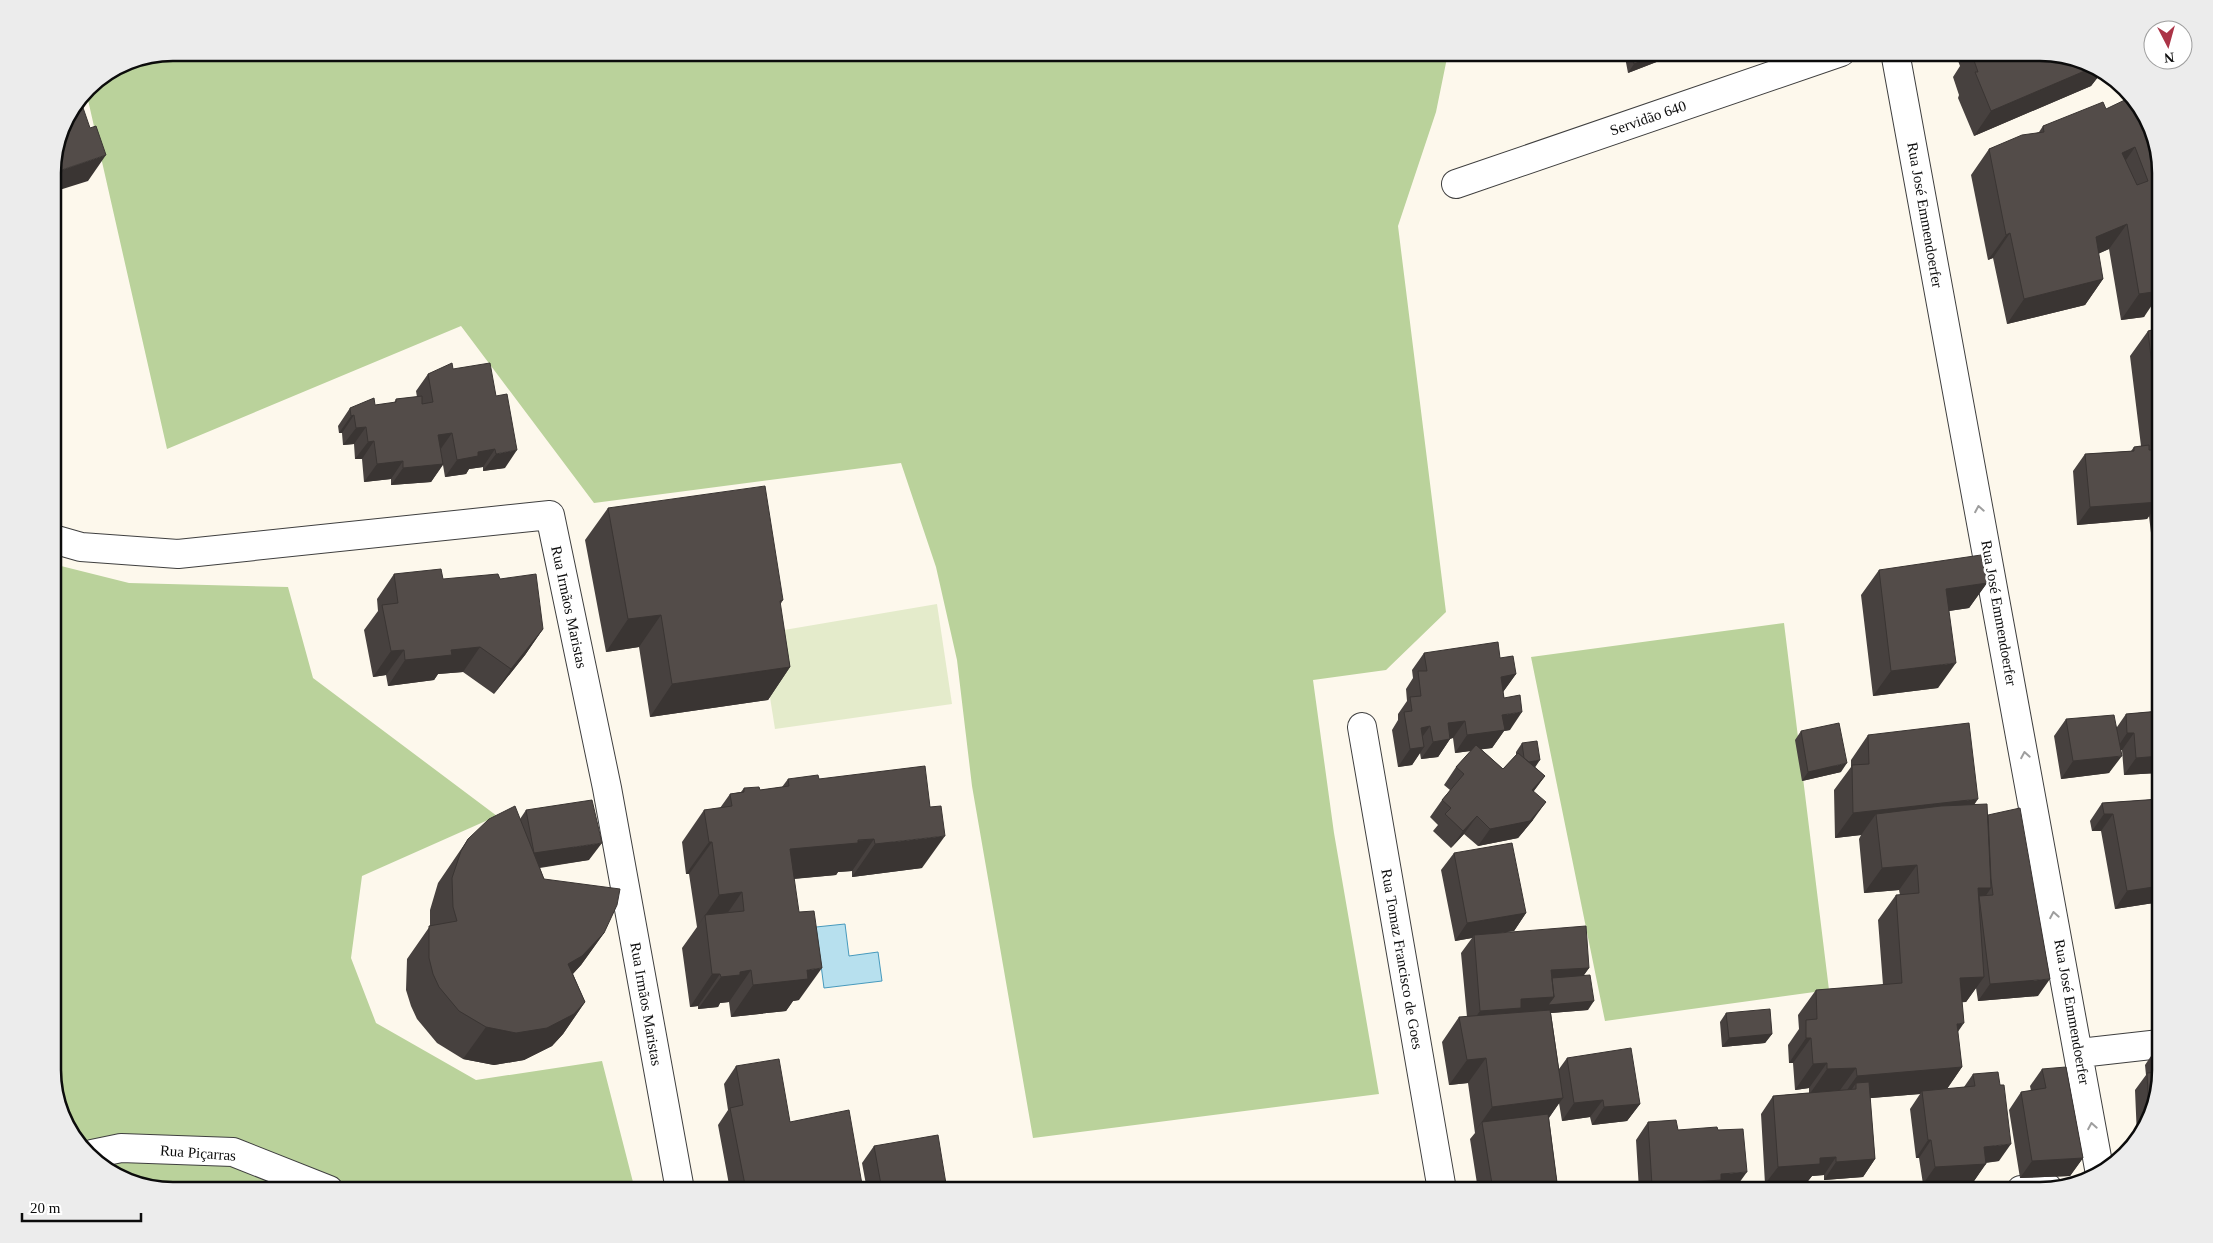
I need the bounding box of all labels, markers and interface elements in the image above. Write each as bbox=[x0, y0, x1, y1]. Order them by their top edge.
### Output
north arrow bbox=[2143, 20, 2193, 70]
text: N bbox=[2163, 49, 2175, 65]
street label: Servidão 640 bbox=[1608, 97, 1688, 139]
street label: Rua José Emmendoerfer bbox=[1904, 141, 1946, 289]
one-way arrow bbox=[1975, 504, 1985, 513]
street label: Rua José Emmendoerfer bbox=[1978, 539, 2020, 687]
street label: Rua Irmãos Maristas bbox=[548, 544, 590, 670]
one-way arrow bbox=[2020, 750, 2030, 759]
street label: Rua Tomaz Francisco de Goes bbox=[1378, 868, 1426, 1051]
one-way arrow bbox=[2050, 910, 2060, 919]
street label: Rua José Emmendoerfer bbox=[2051, 938, 2093, 1086]
street label: Rua Irmãos Maristas bbox=[627, 941, 665, 1067]
one-way arrow bbox=[2087, 1122, 2098, 1130]
street label: Rua Piçarras bbox=[159, 1142, 237, 1164]
scale bar bbox=[22, 1190, 141, 1222]
text: 20 m bbox=[30, 1200, 61, 1216]

